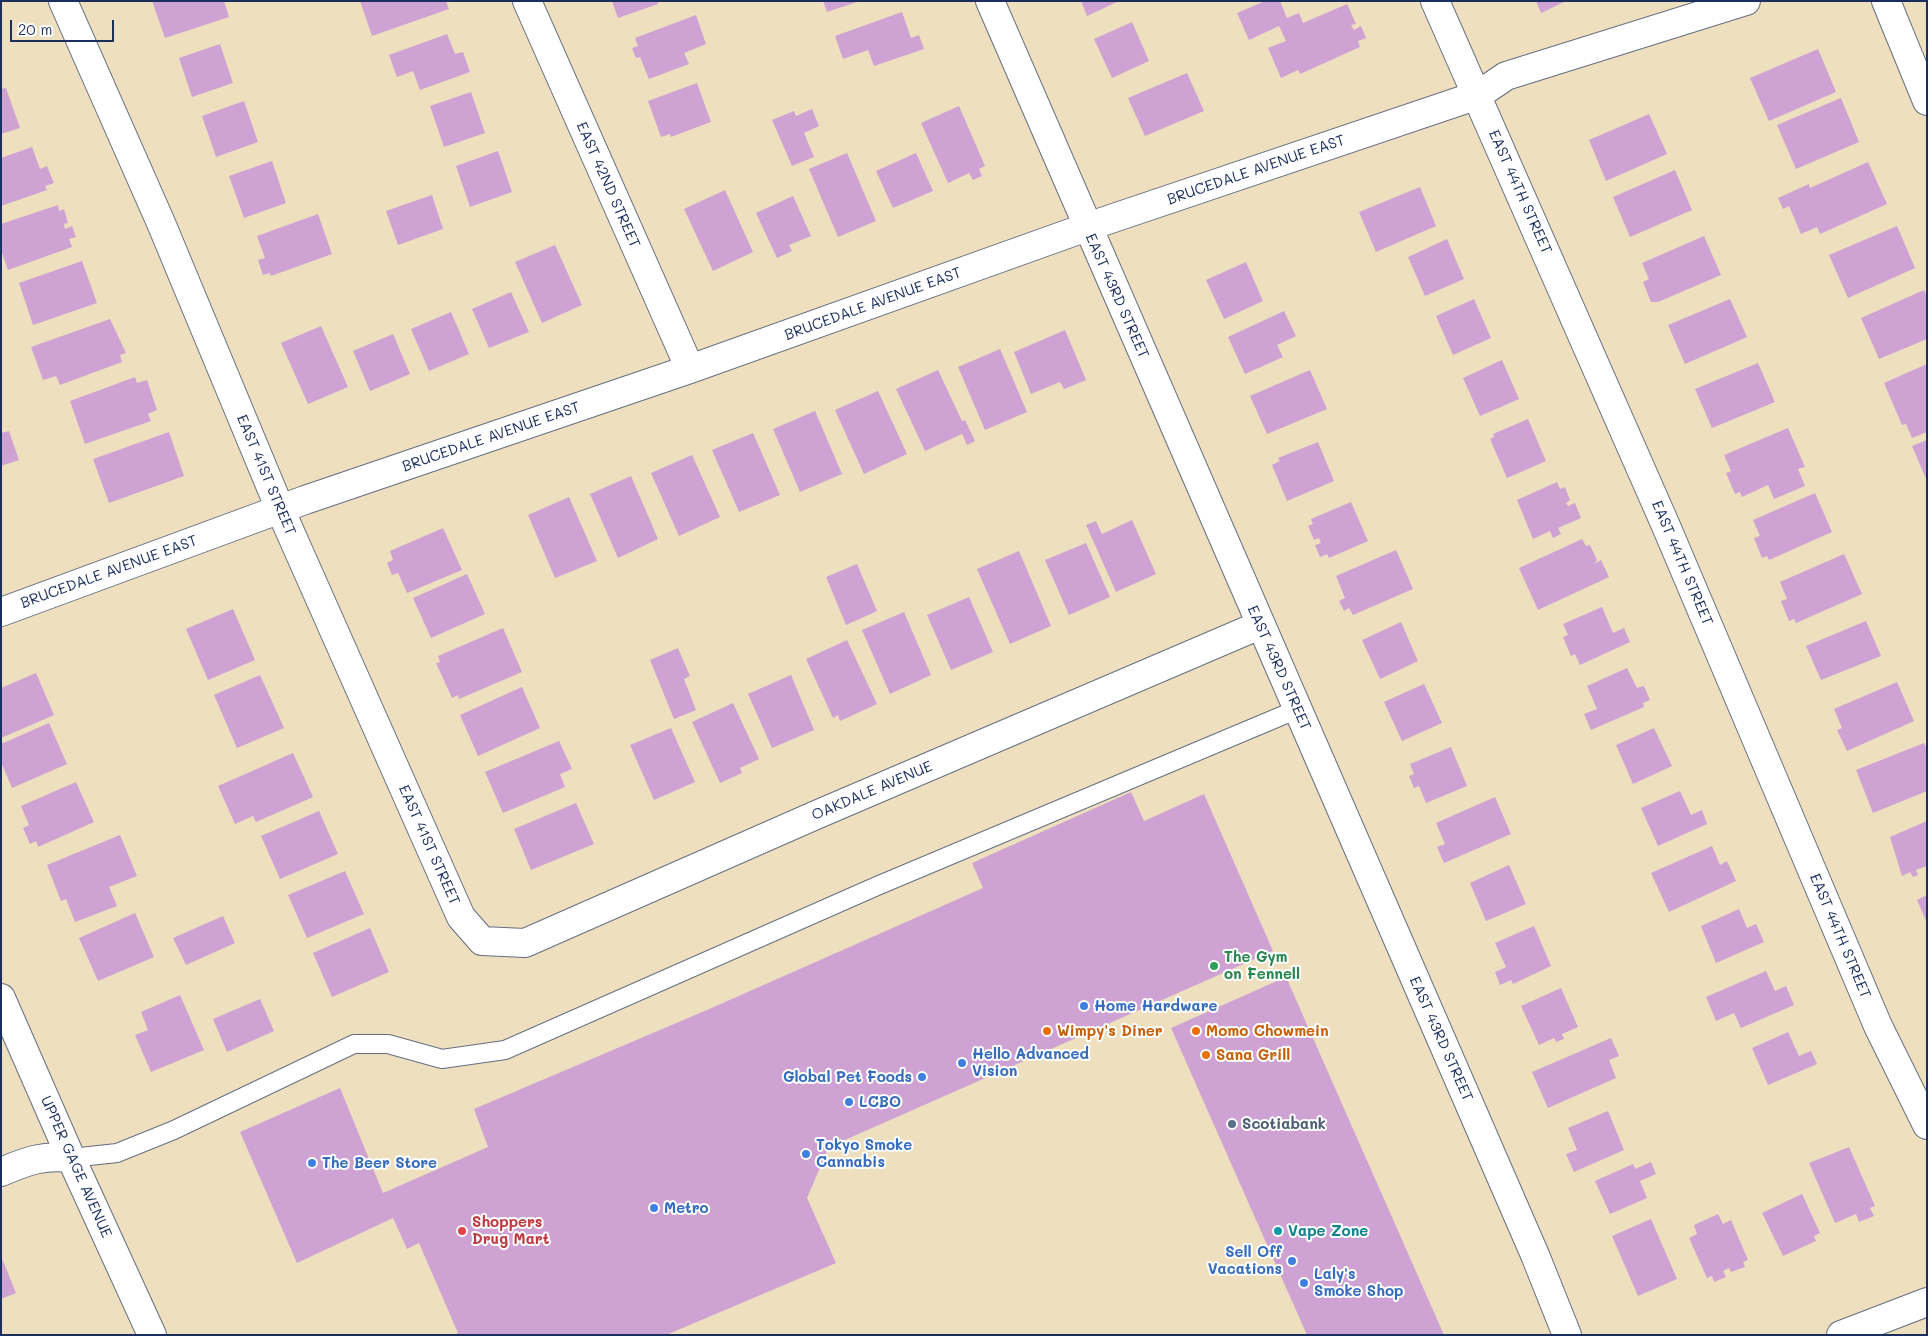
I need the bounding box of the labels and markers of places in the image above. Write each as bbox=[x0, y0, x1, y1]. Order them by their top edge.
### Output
place label: The Gym on Fennell bbox=[1224, 948, 1300, 983]
marker: The Gym on Fennell bbox=[1208, 960, 1220, 972]
place label: Home Hardware bbox=[1094, 997, 1218, 1015]
marker: Home Hardware bbox=[1078, 1000, 1090, 1012]
place label: Wimpy's Diner bbox=[1057, 1022, 1162, 1040]
place label: Momo Chowmein bbox=[1206, 1022, 1329, 1040]
marker: Wimpy's Diner bbox=[1041, 1025, 1053, 1037]
marker: Momo Chowmein bbox=[1190, 1025, 1202, 1037]
place label: Hello Advanced Vision bbox=[972, 1045, 1089, 1080]
place label: Sana Grill bbox=[1216, 1046, 1290, 1064]
marker: Sana Grill bbox=[1200, 1049, 1212, 1061]
marker: Hello Advanced Vision bbox=[956, 1057, 968, 1069]
place label: Global Pet Foods bbox=[783, 1068, 912, 1086]
marker: Global Pet Foods bbox=[916, 1071, 928, 1083]
place label: LCBO bbox=[859, 1093, 901, 1111]
marker: LCBO bbox=[843, 1096, 855, 1108]
place label: Scotiabank bbox=[1242, 1115, 1326, 1133]
marker: Scotiabank bbox=[1226, 1118, 1238, 1130]
place label: Tokyo Smoke Cannabis bbox=[816, 1136, 912, 1171]
marker: Tokyo Smoke Cannabis bbox=[800, 1148, 812, 1160]
place label: The Beer Store bbox=[322, 1154, 437, 1172]
marker: The Beer Store bbox=[306, 1157, 318, 1169]
place label: Metro bbox=[664, 1199, 709, 1217]
marker: Metro bbox=[648, 1202, 660, 1214]
place label: Shoppers Drug Mart bbox=[472, 1213, 549, 1248]
place label: Vape Zone bbox=[1288, 1222, 1368, 1240]
marker: Shoppers Drug Mart bbox=[456, 1225, 468, 1237]
marker: Vape Zone bbox=[1272, 1225, 1284, 1237]
place label: Sell Off Vacations bbox=[1208, 1243, 1282, 1278]
marker: Sell Off Vacations bbox=[1286, 1255, 1298, 1267]
place label: Laly's Smoke Shop bbox=[1314, 1265, 1403, 1300]
marker: Laly's Smoke Shop bbox=[1298, 1277, 1310, 1289]

